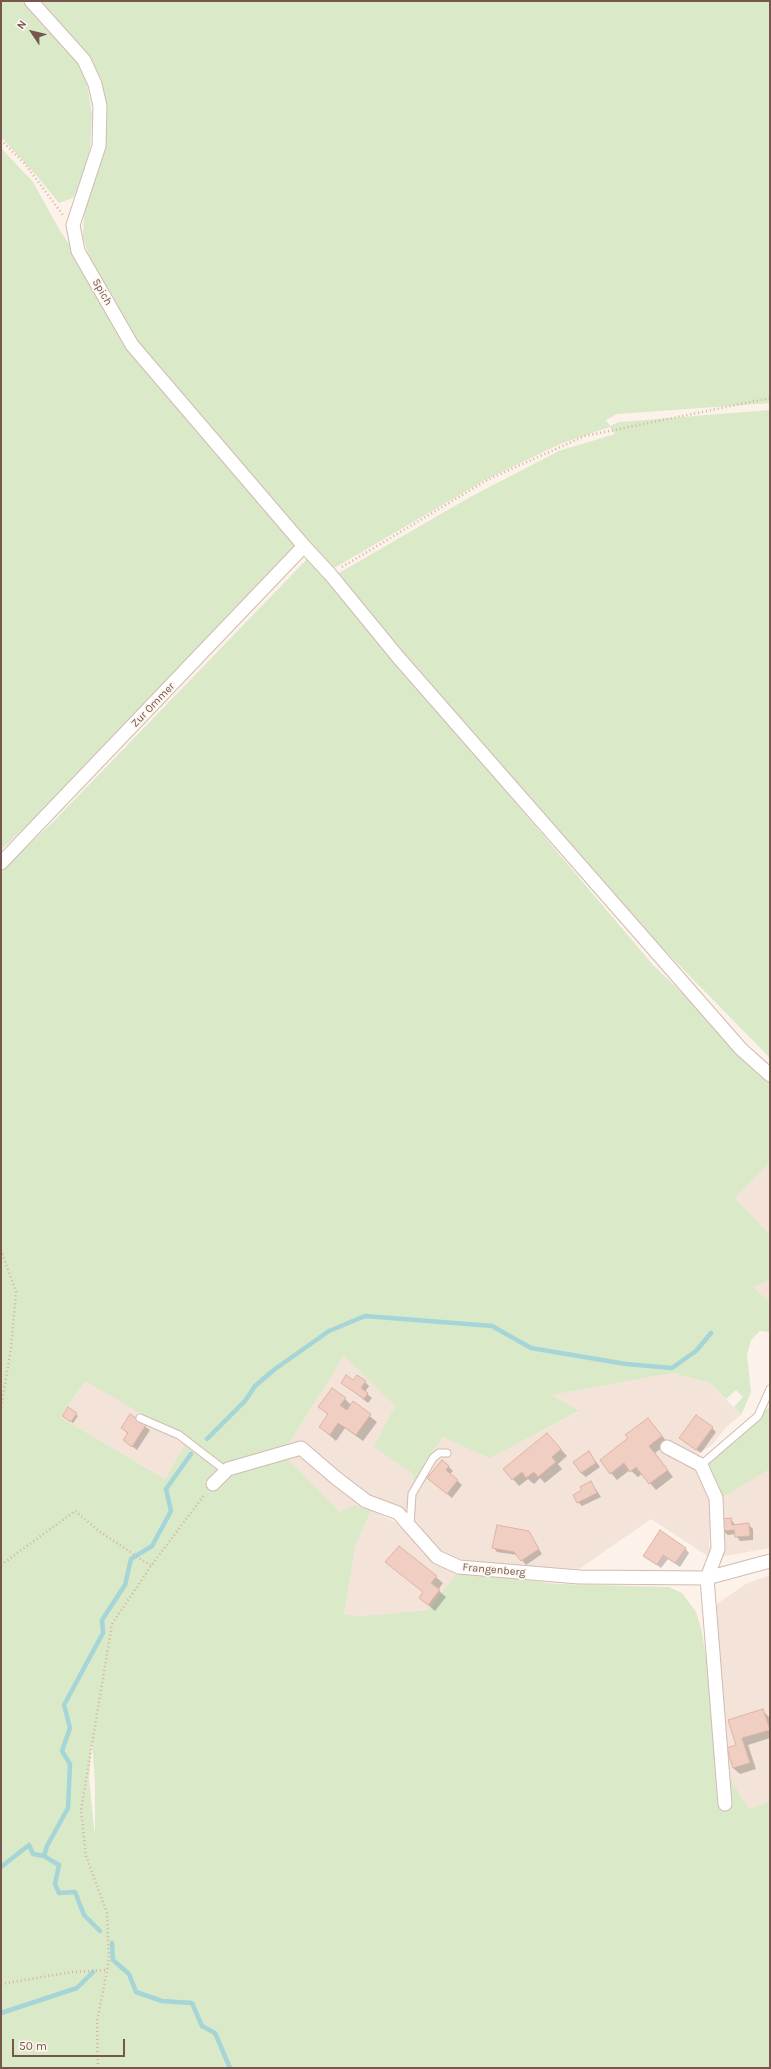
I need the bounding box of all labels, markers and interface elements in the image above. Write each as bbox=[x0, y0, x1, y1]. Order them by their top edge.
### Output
north arrow bbox=[12, 12, 52, 52]
text: N bbox=[14, 18, 29, 32]
street label: Spich bbox=[89, 276, 115, 308]
street label: Zur Ommer bbox=[128, 680, 178, 730]
street label: Frangenberg bbox=[462, 1561, 526, 1579]
scale bar bbox=[14, 2031, 127, 2057]
text: 50 m bbox=[19, 2039, 47, 2053]

